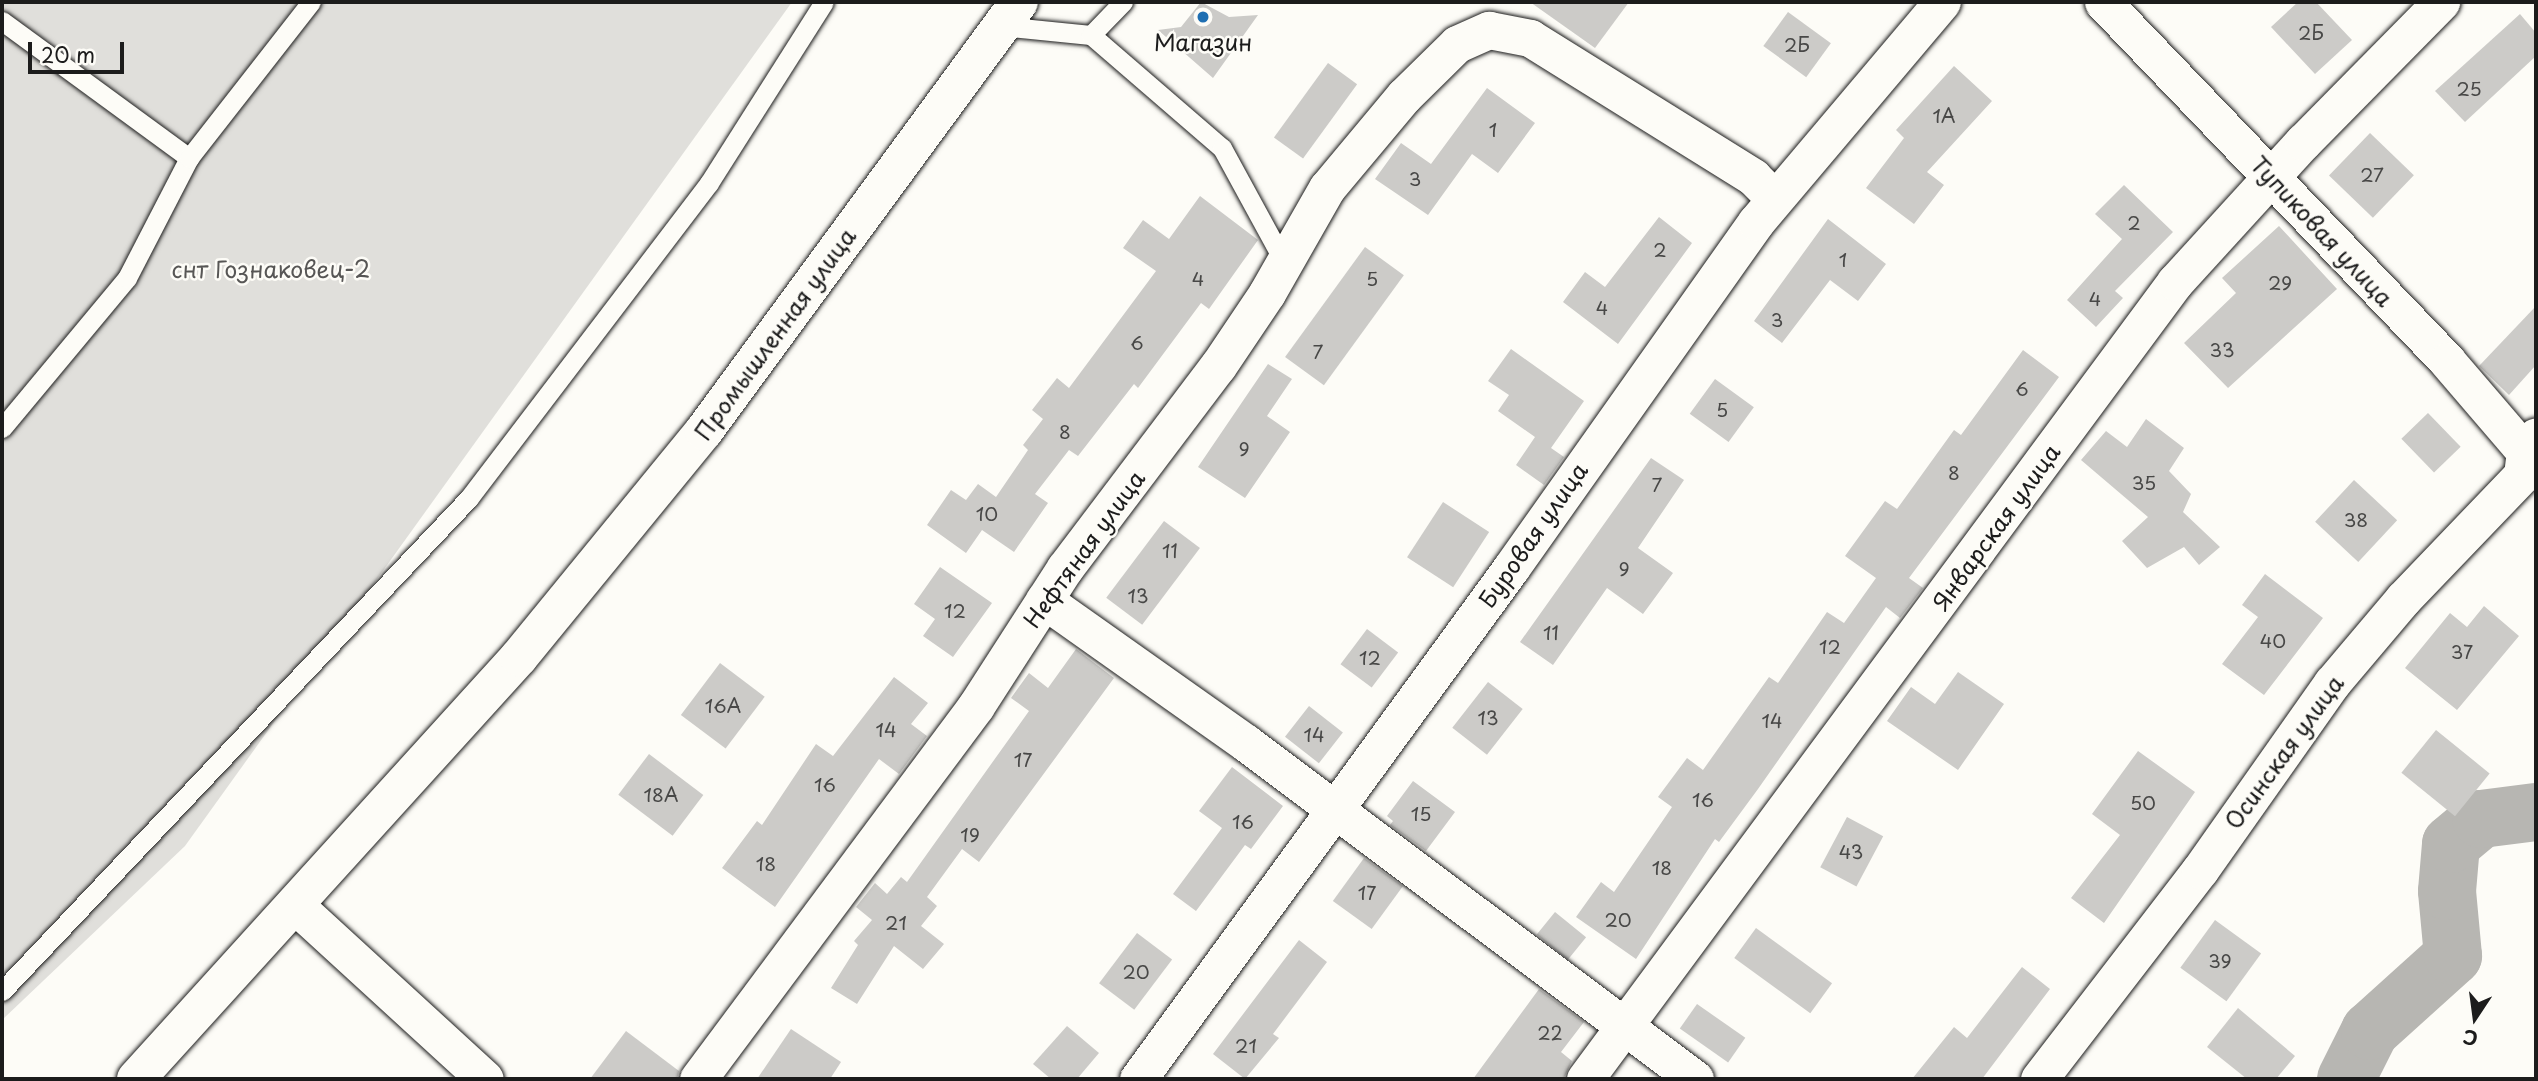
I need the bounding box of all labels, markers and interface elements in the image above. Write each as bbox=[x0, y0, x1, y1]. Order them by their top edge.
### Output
marker: Магазин bbox=[1195, 9, 1211, 25]
house number: 2Б bbox=[2298, 22, 2324, 44]
scale bar bbox=[32, 28, 128, 72]
place label: Магазин bbox=[1154, 28, 1252, 56]
house number: 2Б bbox=[1784, 34, 1810, 56]
text: 20 m bbox=[41, 38, 95, 70]
house number: 25 bbox=[2456, 78, 2482, 100]
house number: 1А bbox=[1932, 105, 1956, 127]
house number: 1 bbox=[1489, 119, 1497, 141]
street label: Тупиковая улица bbox=[2245, 150, 2399, 312]
house number: 27 bbox=[2360, 164, 2384, 186]
house number: 3 bbox=[1409, 168, 1421, 190]
house number: 2 bbox=[2127, 212, 2141, 234]
street label: Промышленная улица bbox=[688, 222, 862, 446]
house number: 2 bbox=[1653, 239, 1667, 261]
house number: 1 bbox=[1839, 249, 1847, 271]
park label: снт Гознаковец-2 bbox=[171, 255, 371, 283]
house number: 4 bbox=[1192, 268, 1204, 290]
house number: 5 bbox=[1366, 268, 1378, 290]
house number: 29 bbox=[2268, 272, 2292, 294]
house number: 4 bbox=[2089, 288, 2101, 310]
house number: 4 bbox=[1596, 297, 1608, 319]
house number: 3 bbox=[1771, 309, 1783, 331]
house number: 6 bbox=[1130, 332, 1144, 354]
house number: 33 bbox=[2210, 339, 2234, 361]
house number: 7 bbox=[1313, 341, 1323, 363]
house number: 6 bbox=[2015, 378, 2029, 400]
house number: 5 bbox=[1716, 399, 1728, 421]
house number: 8 bbox=[1059, 421, 1071, 443]
house number: 9 bbox=[1238, 438, 1250, 460]
street label: Январская улица bbox=[1926, 438, 2066, 616]
street label: Буровая улица bbox=[1473, 457, 1593, 613]
house number: 8 bbox=[1948, 462, 1960, 484]
street label: Нефтяная улица bbox=[1017, 465, 1151, 633]
house number: 35 bbox=[2132, 472, 2156, 494]
house number: 7 bbox=[1652, 474, 1662, 496]
house number: 10 bbox=[976, 503, 998, 525]
house number: 38 bbox=[2344, 509, 2368, 531]
house number: 11 bbox=[1162, 540, 1178, 562]
house number: 9 bbox=[1618, 558, 1630, 580]
house number: 13 bbox=[1127, 585, 1149, 607]
house number: 12 bbox=[944, 600, 966, 622]
house number: 11 bbox=[1543, 622, 1559, 644]
house number: 40 bbox=[2260, 630, 2286, 652]
house number: 12 bbox=[1819, 636, 1841, 658]
house number: 37 bbox=[2451, 641, 2473, 663]
house number: 12 bbox=[1359, 647, 1381, 669]
street label: Осинская улица bbox=[2219, 669, 2349, 835]
house number: 16А bbox=[705, 695, 741, 717]
house number: 13 bbox=[1477, 707, 1499, 729]
house number: 14 bbox=[1761, 710, 1783, 732]
house number: 14 bbox=[875, 719, 897, 741]
house number: 14 bbox=[1303, 724, 1325, 746]
house number: 17 bbox=[1014, 749, 1032, 771]
house number: 16 bbox=[814, 774, 836, 796]
house number: 18А bbox=[644, 784, 678, 806]
house number: 16 bbox=[1692, 789, 1714, 811]
house number: 50 bbox=[2130, 792, 2156, 814]
house number: 15 bbox=[1411, 803, 1431, 825]
house number: 16 bbox=[1232, 811, 1254, 833]
house number: 19 bbox=[960, 824, 980, 846]
house number: 43 bbox=[1839, 841, 1863, 863]
house number: 18 bbox=[756, 853, 776, 875]
house number: 18 bbox=[1652, 857, 1672, 879]
house number: 17 bbox=[1358, 882, 1376, 904]
house number: 20 bbox=[1604, 909, 1632, 931]
house number: 21 bbox=[885, 912, 907, 934]
house number: 39 bbox=[2208, 950, 2232, 972]
house number: 20 bbox=[1122, 961, 1150, 983]
north arrow bbox=[2440, 983, 2510, 1053]
house number: 22 bbox=[1537, 1022, 1563, 1044]
text: С bbox=[2460, 1023, 2480, 1054]
house number: 21 bbox=[1235, 1035, 1257, 1057]

